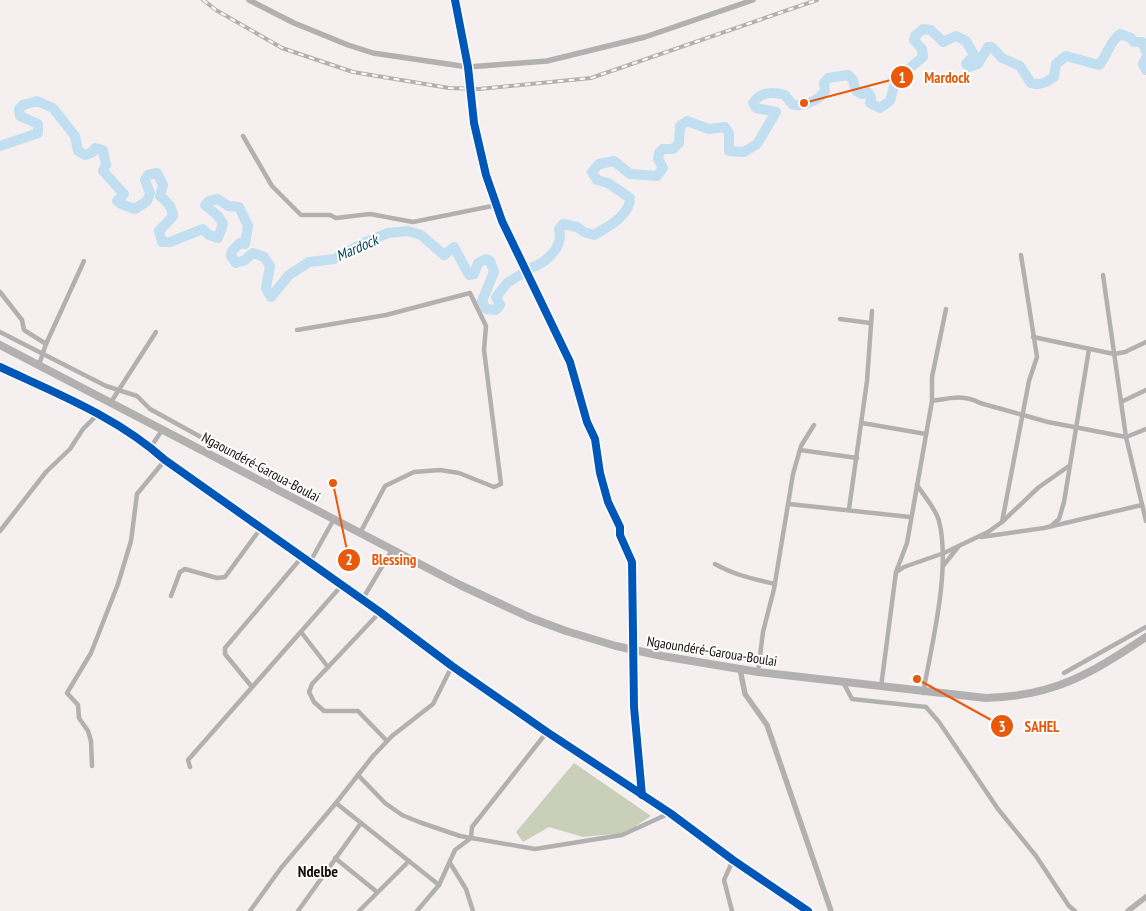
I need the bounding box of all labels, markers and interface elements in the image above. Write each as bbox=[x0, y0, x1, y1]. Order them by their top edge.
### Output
callout: Mardock bbox=[890, 62, 980, 92]
text: 1 bbox=[898, 68, 906, 87]
text: Mardock bbox=[924, 68, 970, 87]
water label: Mardock bbox=[333, 229, 383, 265]
street label: Ngaoundéré-Garoua-Boulai bbox=[199, 428, 323, 506]
callout: Blessing bbox=[336, 545, 426, 575]
text: 2 bbox=[345, 550, 353, 569]
text: Blessing bbox=[372, 550, 417, 569]
street label: Ngaoundéré-Garoua-Boulai bbox=[646, 632, 778, 670]
callout: SAHEL bbox=[990, 711, 1070, 741]
text: 3 bbox=[998, 717, 1006, 736]
text: SAHEL bbox=[1025, 717, 1060, 736]
district label: Ndelbe bbox=[298, 861, 338, 881]

